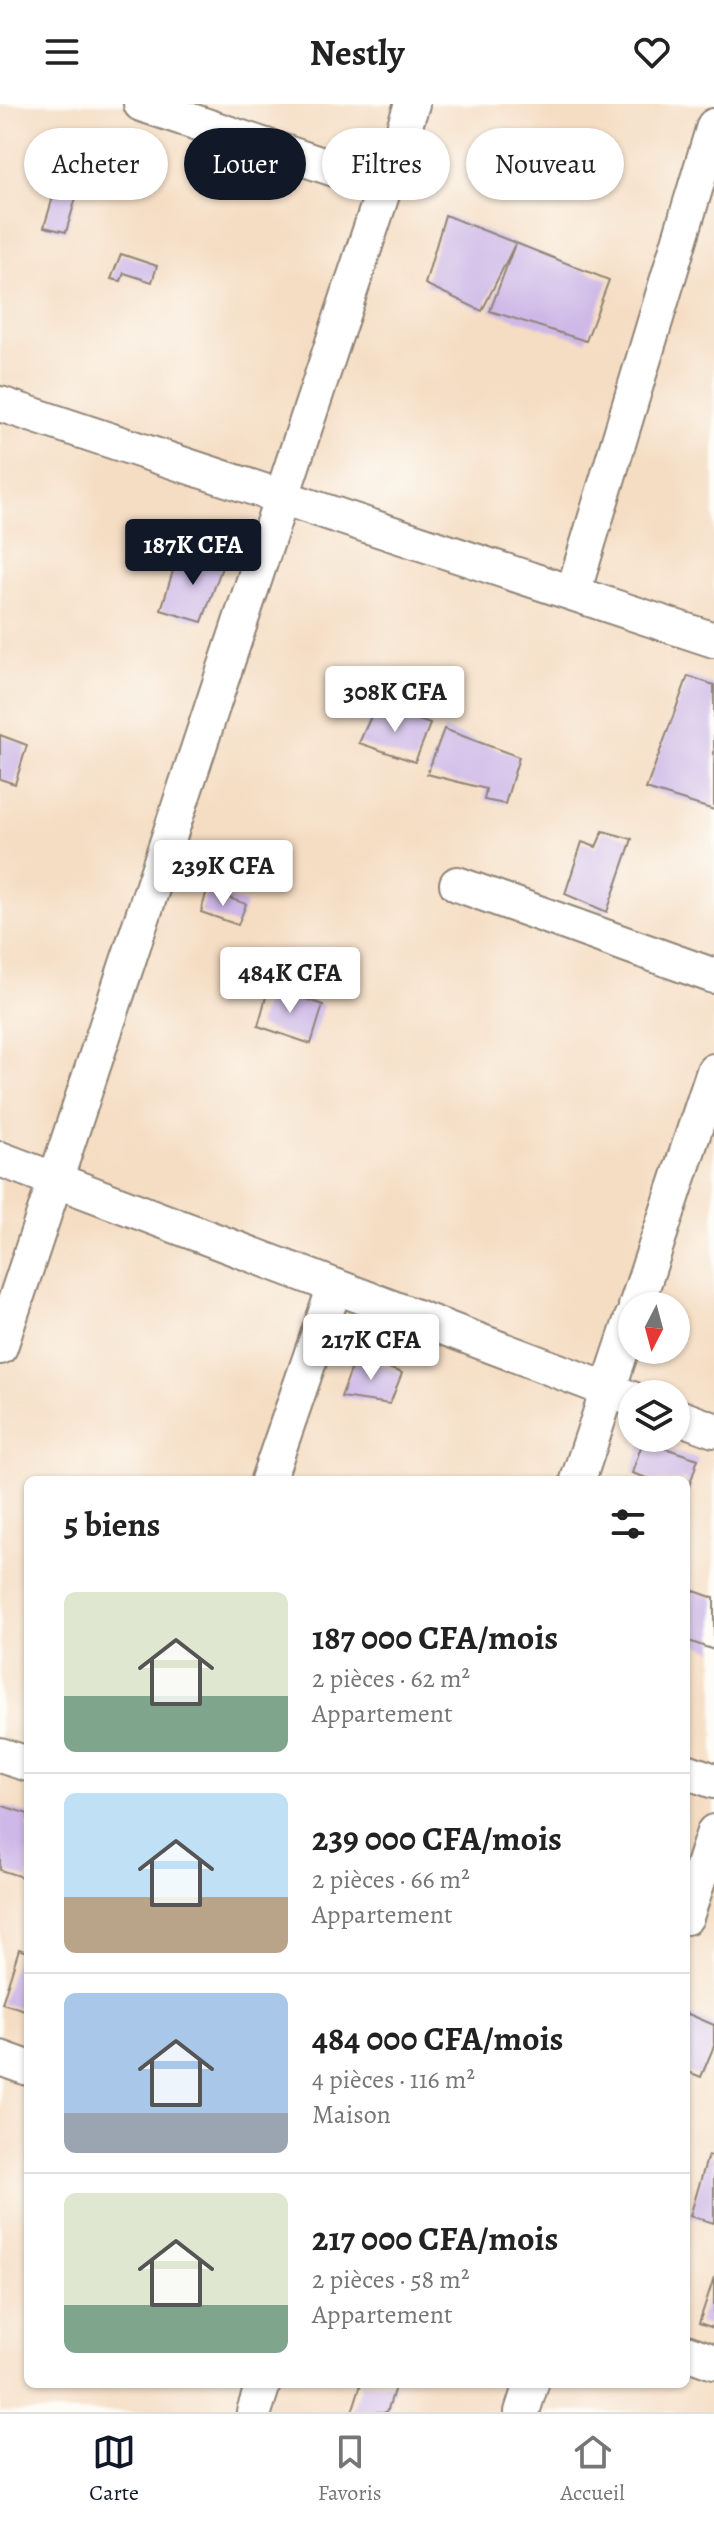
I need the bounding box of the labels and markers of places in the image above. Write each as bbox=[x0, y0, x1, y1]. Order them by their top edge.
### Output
pin: 187K CFA bbox=[110, 519, 276, 587]
pin: 308K CFA bbox=[312, 666, 478, 734]
pin: 239K CFA bbox=[140, 840, 306, 908]
pin: 484K CFA bbox=[207, 947, 373, 1015]
pin: 217K CFA bbox=[288, 1314, 454, 1382]

